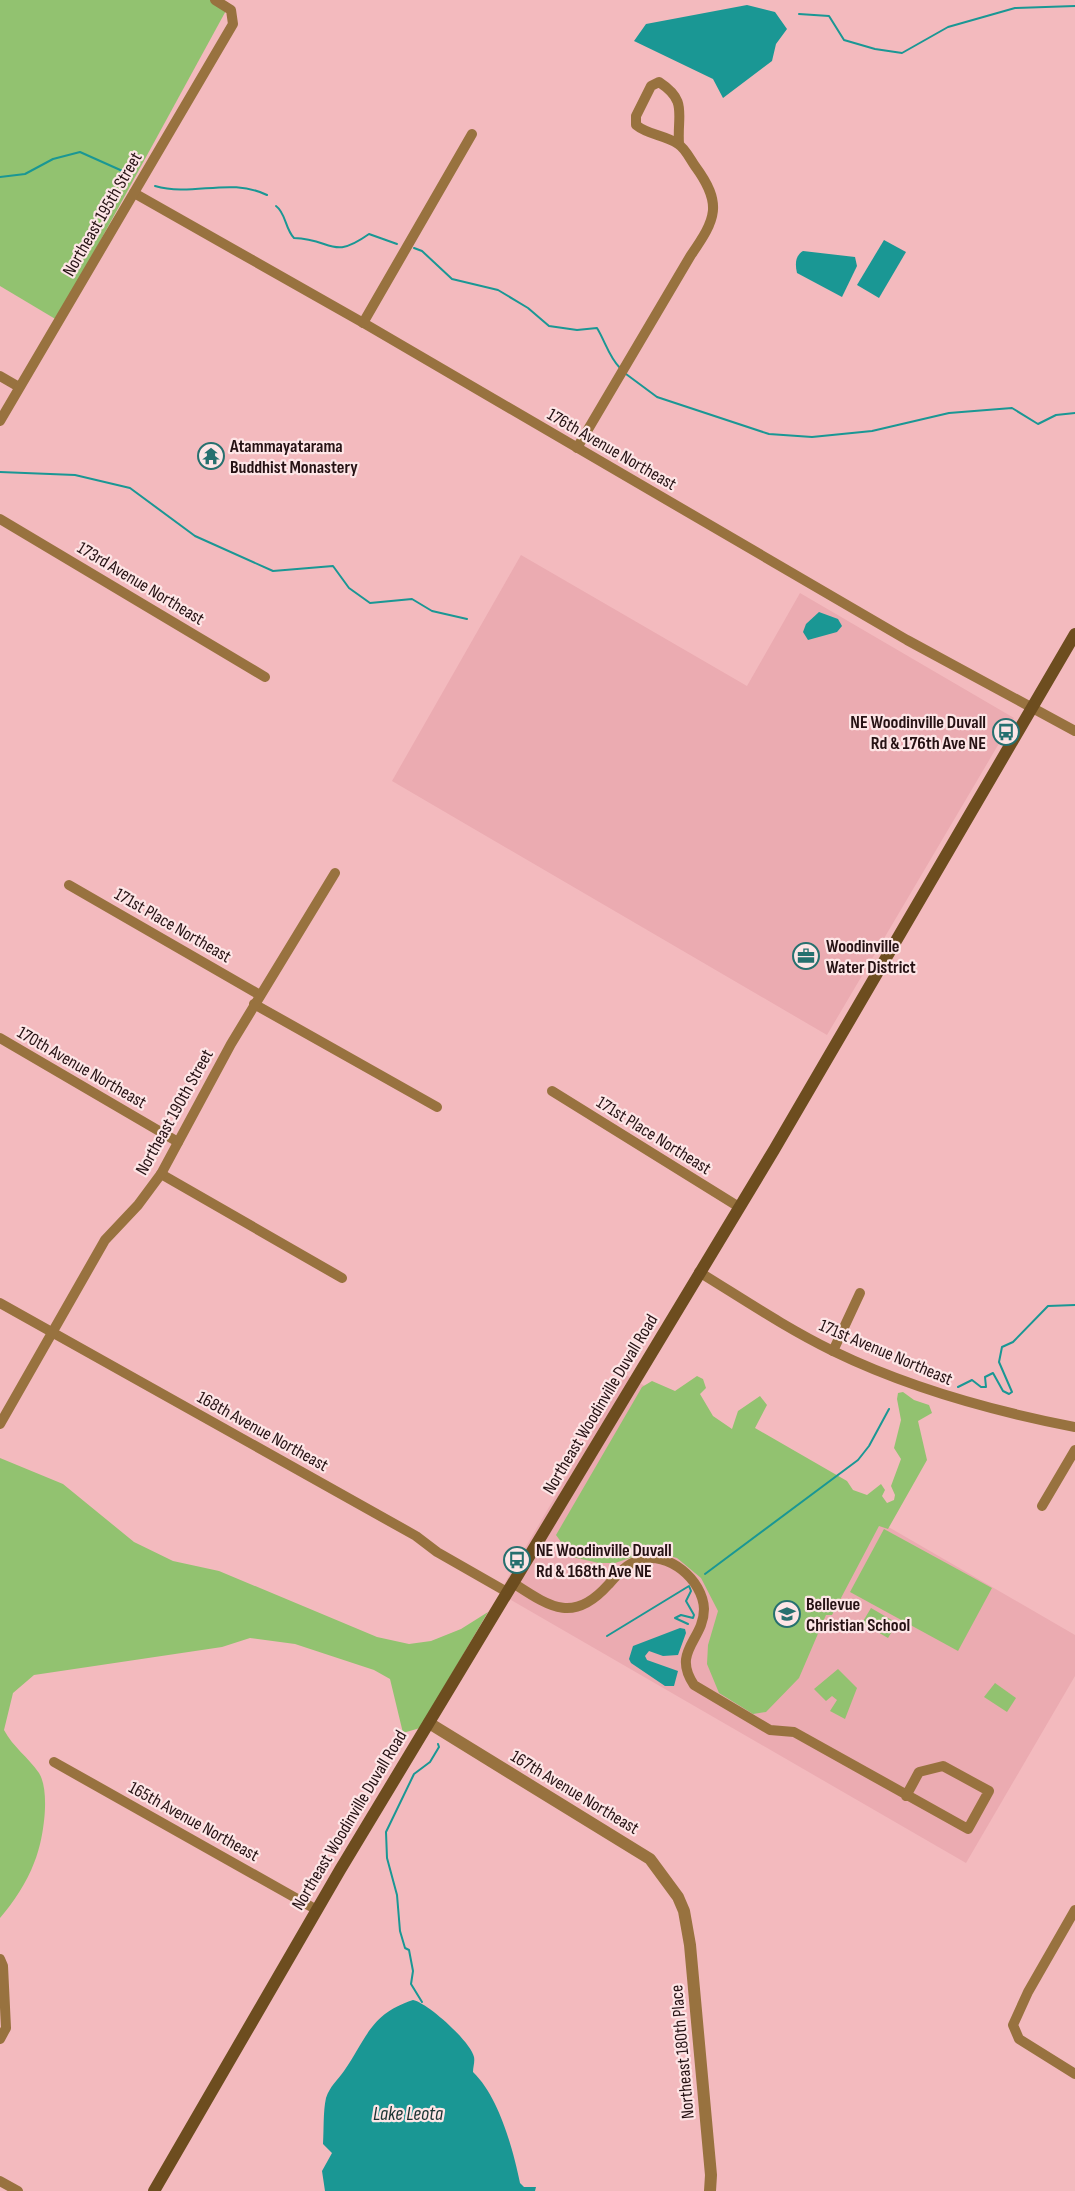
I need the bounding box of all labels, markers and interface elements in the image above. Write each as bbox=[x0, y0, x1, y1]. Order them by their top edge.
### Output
street label: Northeast 195th Street bbox=[58, 148, 147, 280]
street label: 176th Avenue Northeast bbox=[543, 404, 680, 495]
place label: Atammayatarama Buddhist Monastery bbox=[229, 436, 358, 478]
temple icon: Atammayatarama Buddhist Monastery bbox=[196, 441, 226, 471]
street label: 173rd Avenue Northeast bbox=[73, 537, 209, 630]
place label: NE Woodinville Duvall Rd & 176th Ave NE bbox=[850, 712, 986, 754]
bus stop icon: NE Woodinville Duvall Rd & 176th Ave NE bbox=[991, 717, 1021, 747]
street label: 171st Place Northeast bbox=[111, 884, 235, 968]
place label: Woodinville Water District bbox=[826, 936, 916, 978]
office icon: Woodinville Water District bbox=[791, 941, 821, 971]
street label: 170th Avenue Northeast bbox=[13, 1022, 151, 1113]
street label: Northeast 190th Street bbox=[131, 1045, 218, 1179]
street label: 171st Place Northeast bbox=[593, 1092, 715, 1179]
street label: Northeast Woodinville Duvall Road bbox=[538, 1311, 662, 1498]
street label: 171st Avenue Northeast bbox=[816, 1315, 956, 1390]
street label: 168th Avenue Northeast bbox=[194, 1387, 332, 1476]
place label: NE Woodinville Duvall Rd & 168th Ave NE bbox=[536, 1540, 672, 1582]
bus stop icon: NE Woodinville Duvall Rd & 168th Ave NE bbox=[502, 1545, 532, 1575]
place label: Bellevue Christian School bbox=[806, 1594, 910, 1636]
school or university icon: Bellevue Christian School bbox=[772, 1599, 802, 1629]
street label: Northeast Woodinville Duvall Road bbox=[287, 1727, 411, 1914]
street label: 167th Avenue Northeast bbox=[507, 1746, 643, 1839]
street label: 165th Avenue Northeast bbox=[125, 1777, 263, 1866]
street label: Northeast 180th Place bbox=[666, 1984, 699, 2120]
water label: Lake Leota bbox=[373, 2102, 443, 2126]

